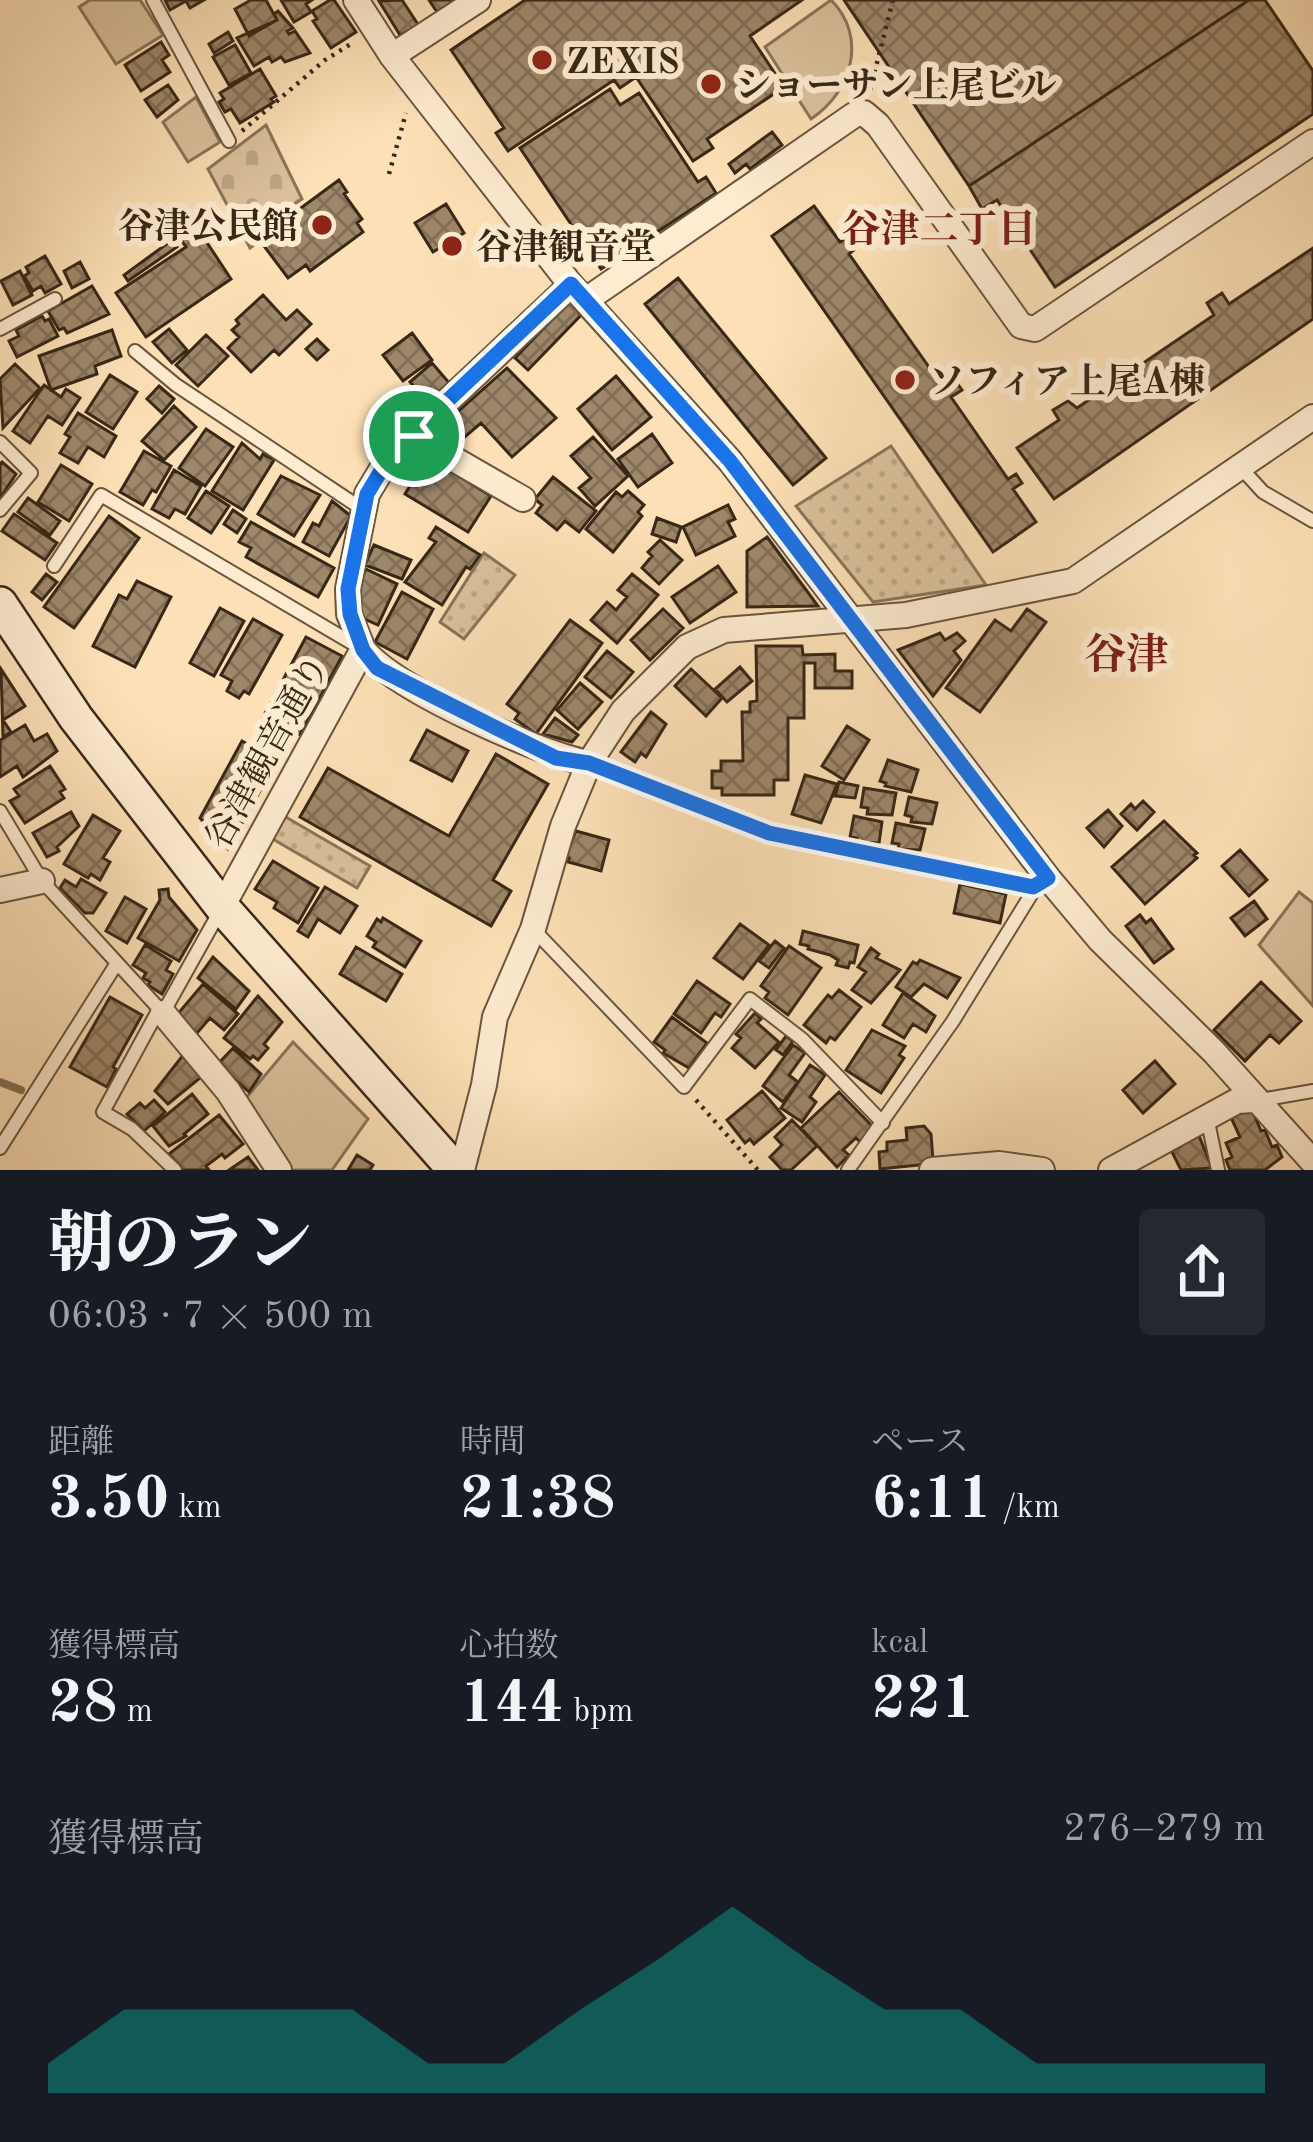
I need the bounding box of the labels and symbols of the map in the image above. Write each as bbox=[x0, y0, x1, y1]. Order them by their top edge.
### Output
place label: ZEXIS bbox=[566, 46, 679, 82]
marker: ZEXIS bbox=[529, 47, 555, 73]
place label: ショーサン上尾ビル bbox=[735, 66, 1056, 106]
marker: ショーサン上尾ビル bbox=[698, 71, 724, 97]
place label: 谷津公民館 bbox=[118, 207, 298, 247]
district label: 谷津二丁目 bbox=[841, 209, 1037, 251]
marker: 谷津公民館 bbox=[309, 212, 335, 238]
place label: 谷津観音堂 bbox=[476, 228, 656, 268]
marker: 谷津観音堂 bbox=[439, 233, 465, 259]
place label: ソフィア上尾A棟 bbox=[929, 362, 1205, 402]
marker: ソフィア上尾A棟 bbox=[892, 367, 918, 393]
pin bbox=[363, 385, 465, 487]
district label: 谷津 bbox=[1084, 632, 1168, 678]
street label: 谷津観音通り bbox=[198, 648, 338, 856]

